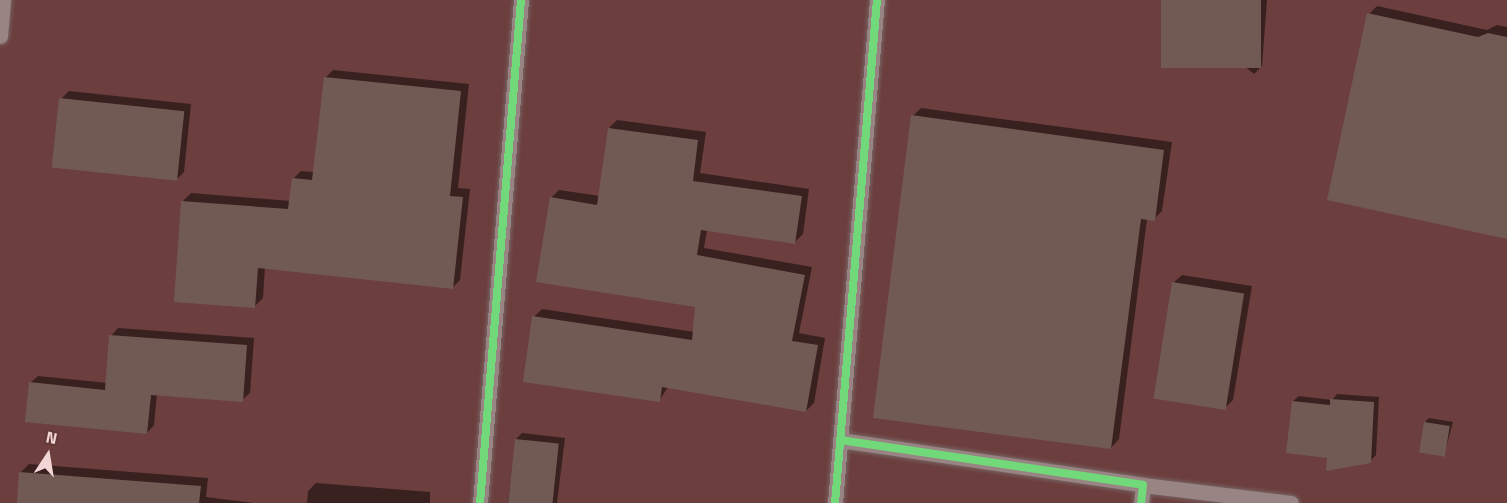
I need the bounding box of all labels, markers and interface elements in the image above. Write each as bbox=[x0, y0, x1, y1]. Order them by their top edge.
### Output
north arrow bbox=[18, 425, 78, 485]
text: N bbox=[44, 425, 60, 450]

